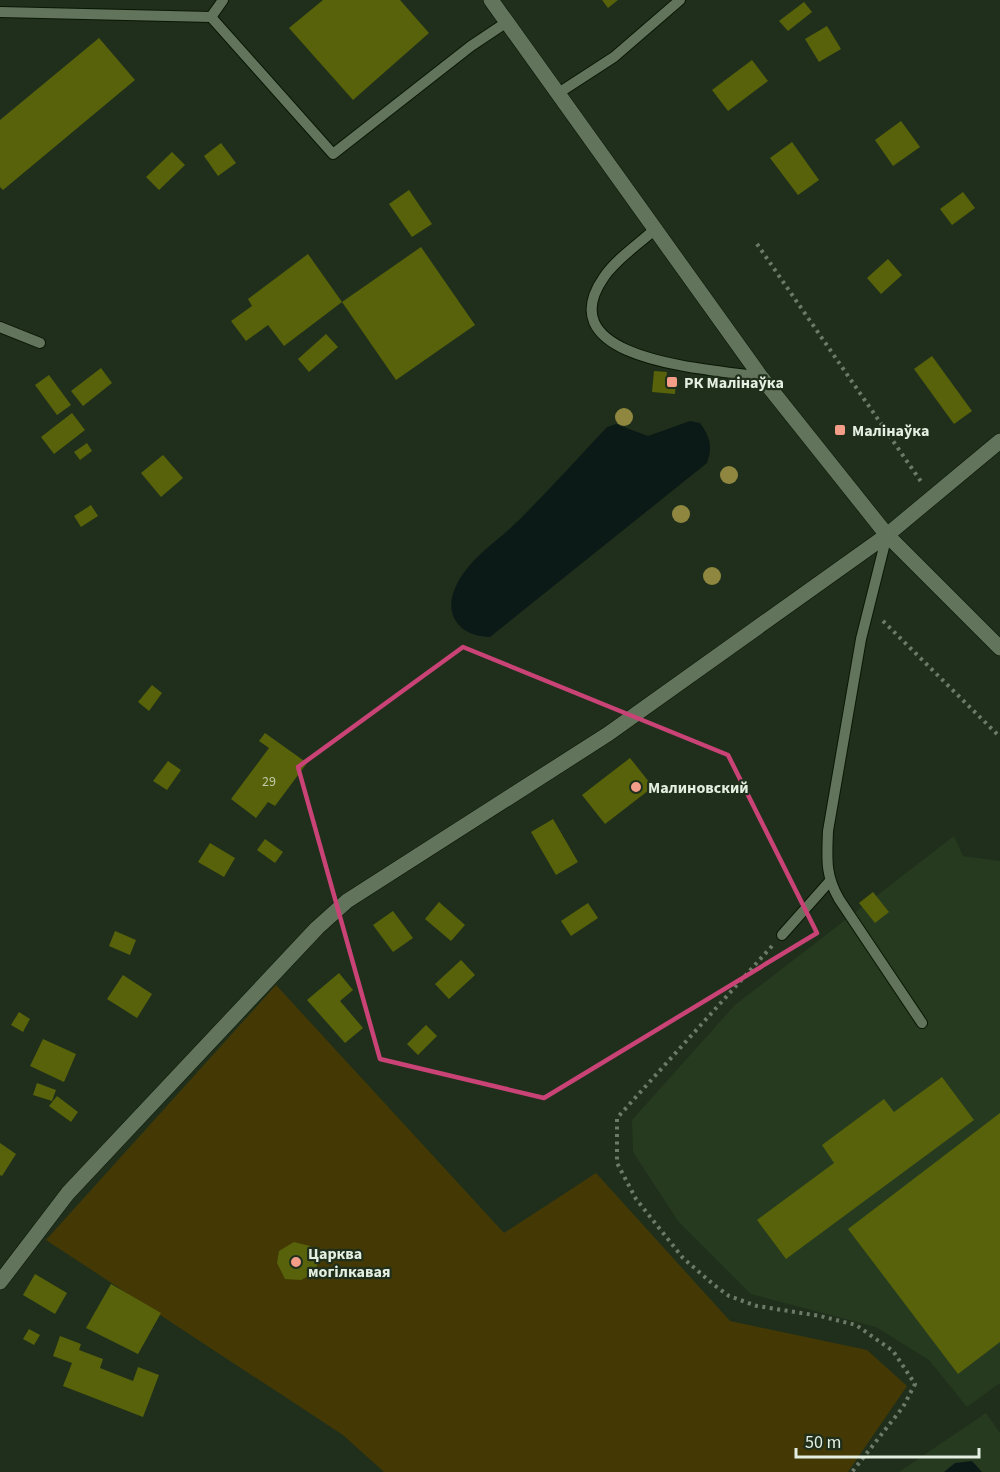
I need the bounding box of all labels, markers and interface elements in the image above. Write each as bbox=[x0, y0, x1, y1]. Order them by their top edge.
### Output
place label: РК Малінаўка bbox=[684, 372, 784, 394]
marker: РК Малінаўка bbox=[665, 375, 679, 389]
place label: Малінаўка bbox=[852, 420, 929, 442]
marker: Малінаўка bbox=[833, 423, 847, 437]
house number: 29 bbox=[262, 772, 276, 792]
place label: Малиновский bbox=[648, 777, 749, 799]
marker: Малиновский bbox=[629, 780, 643, 794]
place label: Царква могілкавая bbox=[308, 1243, 391, 1283]
marker: Царква могілкавая bbox=[289, 1255, 303, 1269]
scale bar bbox=[796, 1421, 979, 1459]
text: 50 m bbox=[805, 1430, 841, 1455]

